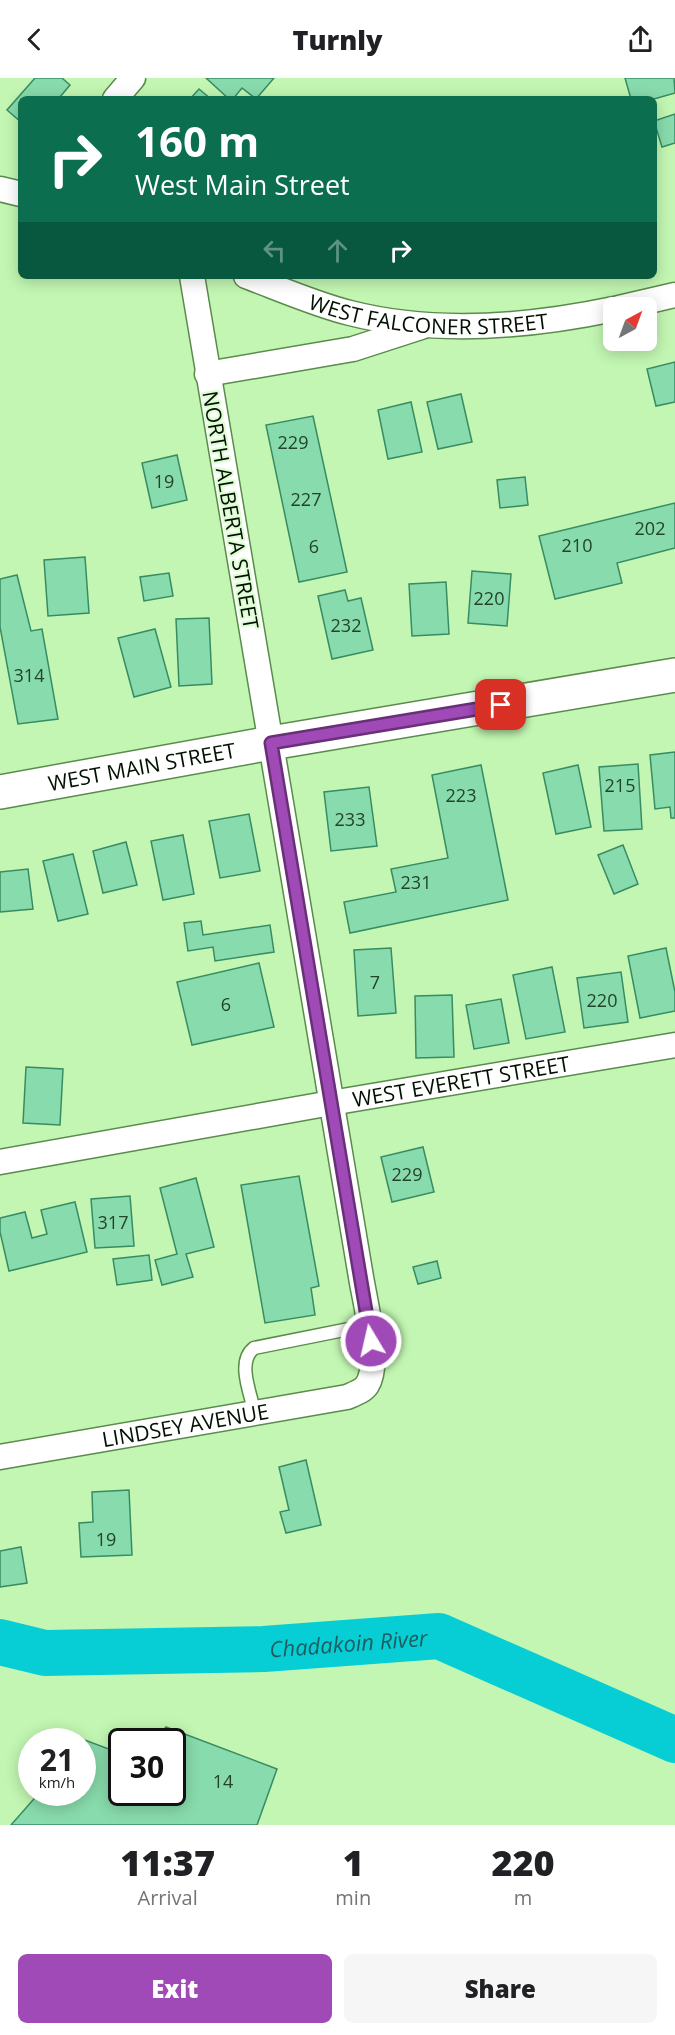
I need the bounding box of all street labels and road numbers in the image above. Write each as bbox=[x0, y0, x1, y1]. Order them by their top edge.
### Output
street label: WEST FALCONER STREET bbox=[305, 287, 550, 340]
street label: NORTH ALBERTA STREET bbox=[196, 389, 266, 632]
street label: WEST MAIN STREET bbox=[46, 736, 238, 797]
street label: WEST EVERETT STREET bbox=[350, 1049, 572, 1113]
street label: LINDSEY AVENUE bbox=[100, 1397, 271, 1453]

